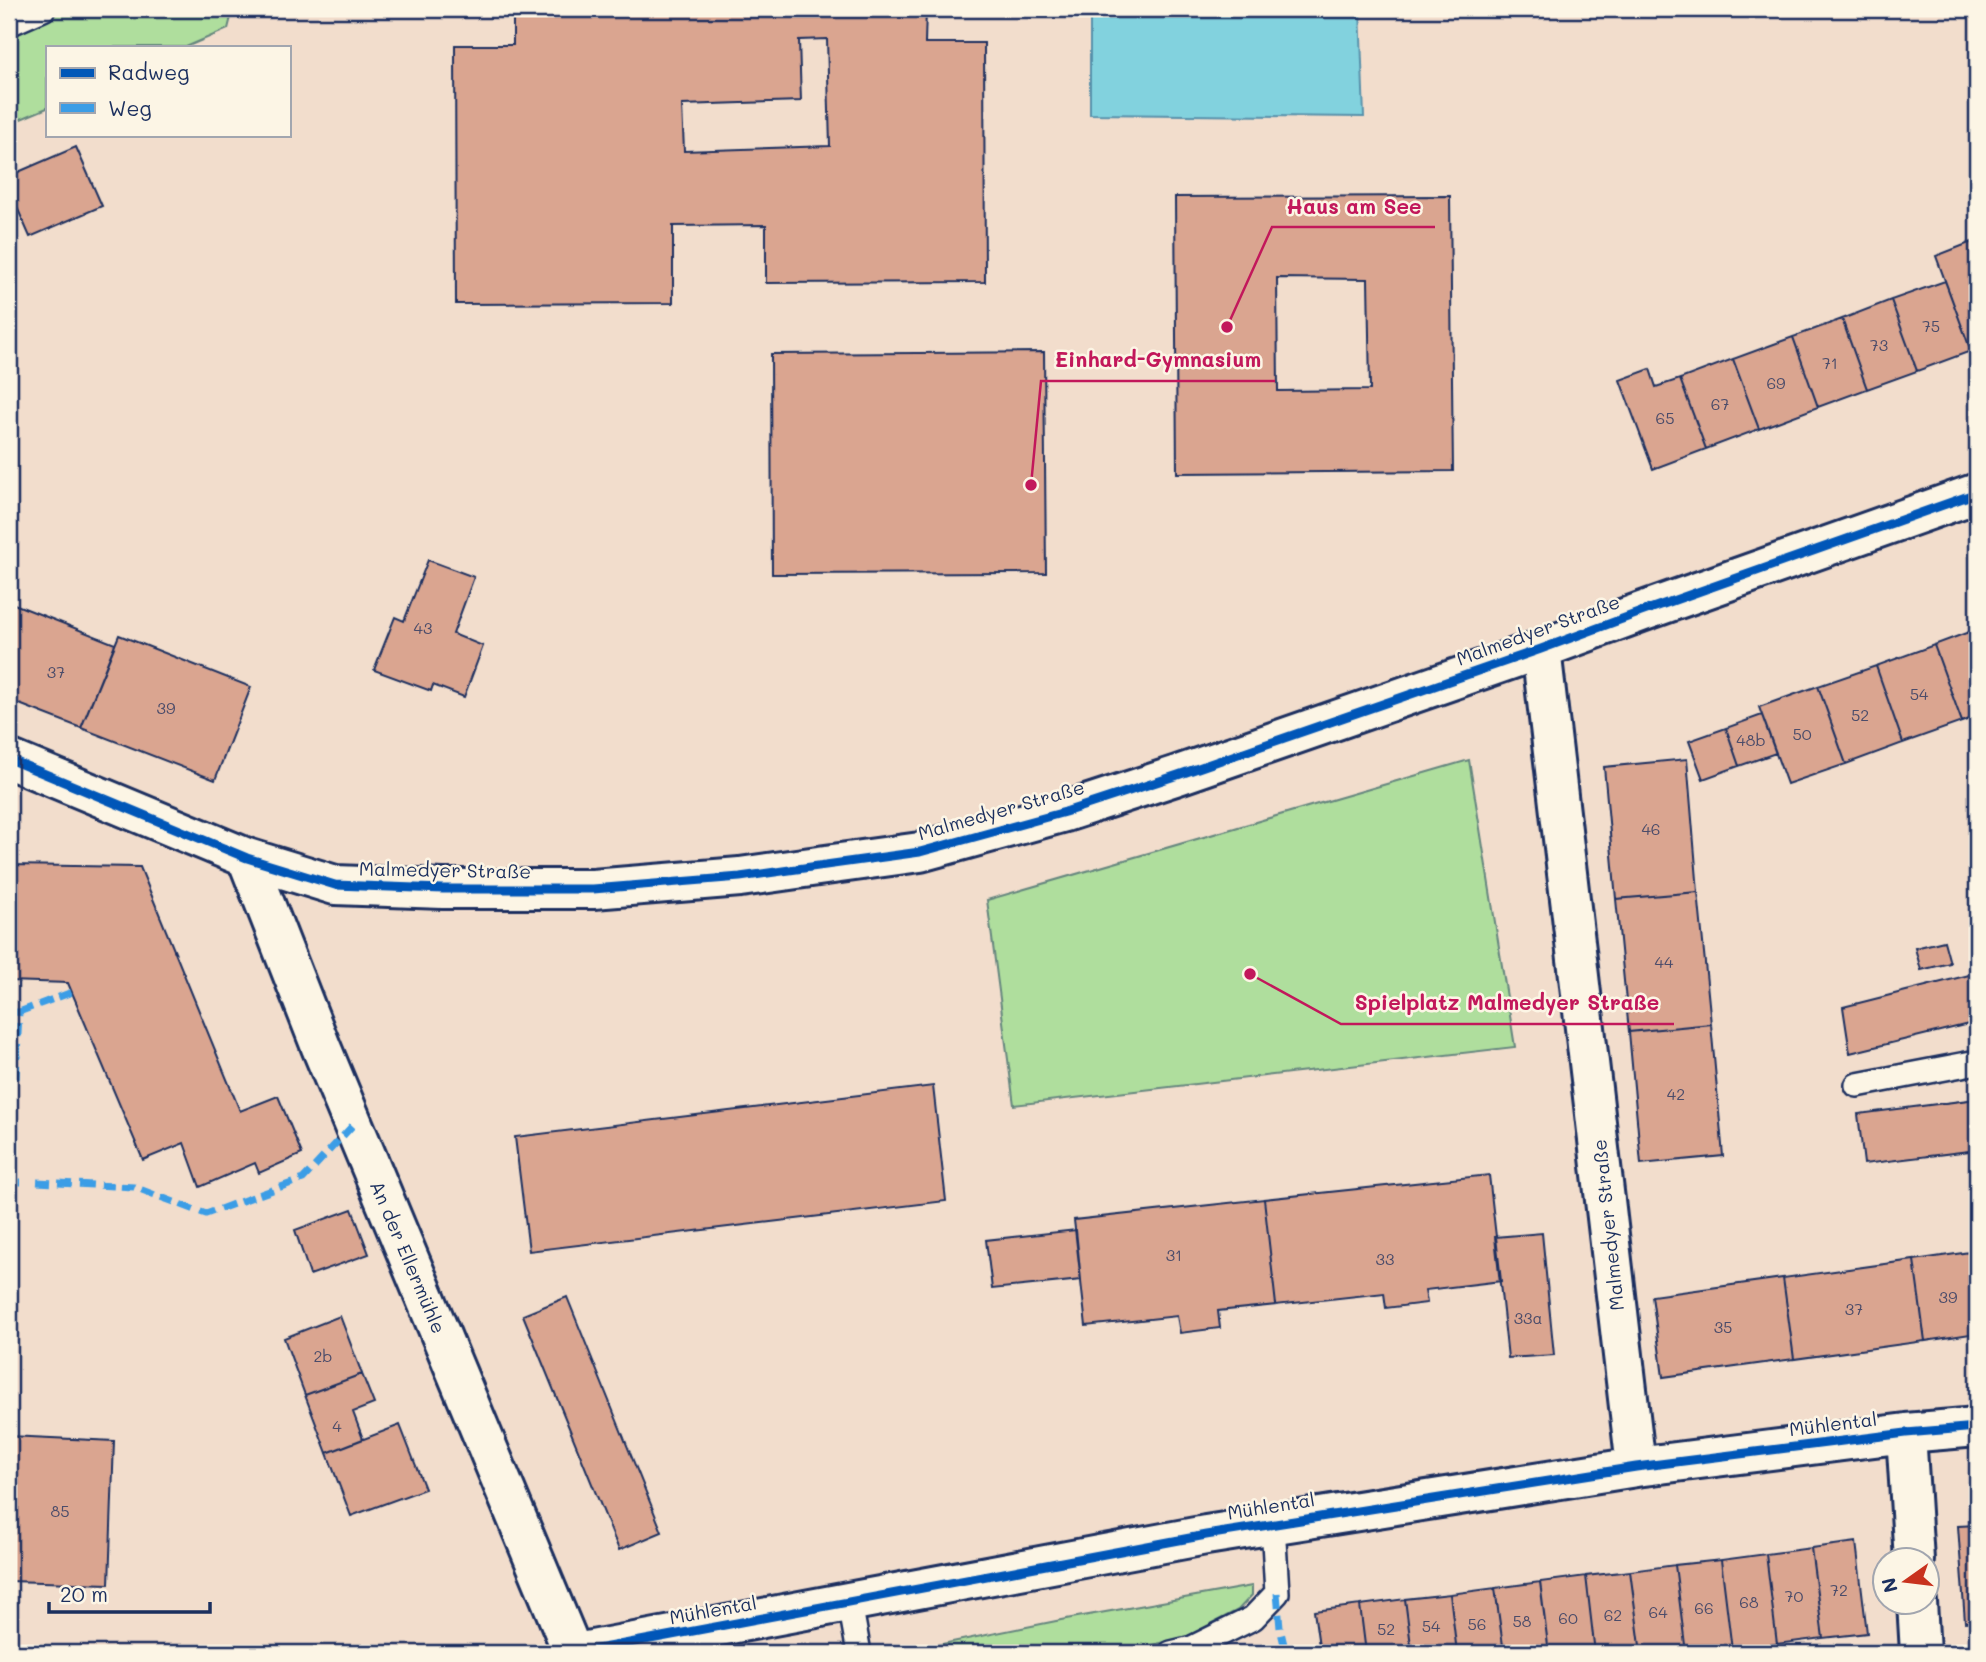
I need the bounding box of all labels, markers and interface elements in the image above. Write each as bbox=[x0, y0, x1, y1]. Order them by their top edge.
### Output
legend bbox=[46, 46, 290, 136]
text: Radweg bbox=[108, 58, 189, 85]
text: Weg bbox=[108, 94, 152, 121]
callout: Haus am See bbox=[1272, 185, 1435, 227]
text: Haus am See bbox=[1286, 192, 1422, 219]
house number: 75 bbox=[1922, 315, 1940, 336]
house number: 73 bbox=[1870, 334, 1888, 355]
callout: Einhard-Gymnasium bbox=[1041, 339, 1275, 381]
text: Einhard-Gymnasium bbox=[1055, 345, 1261, 373]
house number: 71 bbox=[1822, 352, 1838, 373]
house number: 69 bbox=[1766, 372, 1786, 393]
house number: 67 bbox=[1711, 393, 1729, 414]
house number: 65 bbox=[1656, 407, 1675, 428]
street label: Malmedyer Straße bbox=[1453, 588, 1623, 671]
house number: 43 bbox=[414, 617, 432, 638]
house number: 37 bbox=[47, 661, 65, 682]
house number: 54 bbox=[1910, 683, 1929, 704]
house number: 39 bbox=[157, 697, 175, 718]
house number: 52 bbox=[1851, 704, 1869, 725]
house number: 50 bbox=[1792, 723, 1812, 744]
house number: 48b bbox=[1736, 729, 1766, 750]
street label: Malmedyer Straße bbox=[915, 774, 1087, 845]
house number: 46 bbox=[1641, 818, 1661, 839]
street label: Malmedyer Straße bbox=[359, 855, 531, 884]
house number: 44 bbox=[1655, 951, 1674, 972]
callout: Spielplatz Malmedyer Straße bbox=[1341, 982, 1674, 1024]
text: Spielplatz Malmedyer Straße bbox=[1355, 988, 1659, 1016]
house number: 42 bbox=[1667, 1083, 1685, 1104]
street label: Malmedyer Straße bbox=[1586, 1138, 1629, 1312]
street label: An der Ellermühle bbox=[365, 1177, 452, 1337]
house number: 31 bbox=[1166, 1244, 1182, 1265]
house number: 33 bbox=[1376, 1248, 1394, 1269]
house number: 39 bbox=[1939, 1286, 1957, 1307]
house number: 37 bbox=[1845, 1298, 1863, 1319]
house number: 33a bbox=[1514, 1307, 1542, 1328]
house number: 35 bbox=[1714, 1316, 1732, 1337]
house number: 2b bbox=[313, 1345, 333, 1366]
street label: Mühlental bbox=[1788, 1406, 1878, 1441]
house number: 4 bbox=[332, 1415, 342, 1436]
street label: Mühlental bbox=[1225, 1486, 1316, 1525]
house number: 85 bbox=[50, 1500, 70, 1521]
north arrow bbox=[1870, 1546, 1940, 1616]
scale bar bbox=[49, 1571, 210, 1615]
text: N bbox=[1875, 1575, 1903, 1595]
house number: 72 bbox=[1830, 1579, 1848, 1600]
text: 20 m bbox=[60, 1580, 108, 1607]
house number: 70 bbox=[1785, 1585, 1804, 1606]
street label: Mühlental bbox=[667, 1590, 759, 1629]
house number: 68 bbox=[1739, 1591, 1759, 1612]
house number: 66 bbox=[1694, 1597, 1714, 1618]
house number: 64 bbox=[1648, 1601, 1668, 1622]
house number: 62 bbox=[1604, 1604, 1622, 1625]
house number: 60 bbox=[1558, 1607, 1578, 1628]
house number: 58 bbox=[1512, 1610, 1532, 1631]
house number: 56 bbox=[1468, 1613, 1487, 1634]
house number: 54 bbox=[1422, 1615, 1441, 1636]
house number: 52 bbox=[1377, 1618, 1395, 1639]

